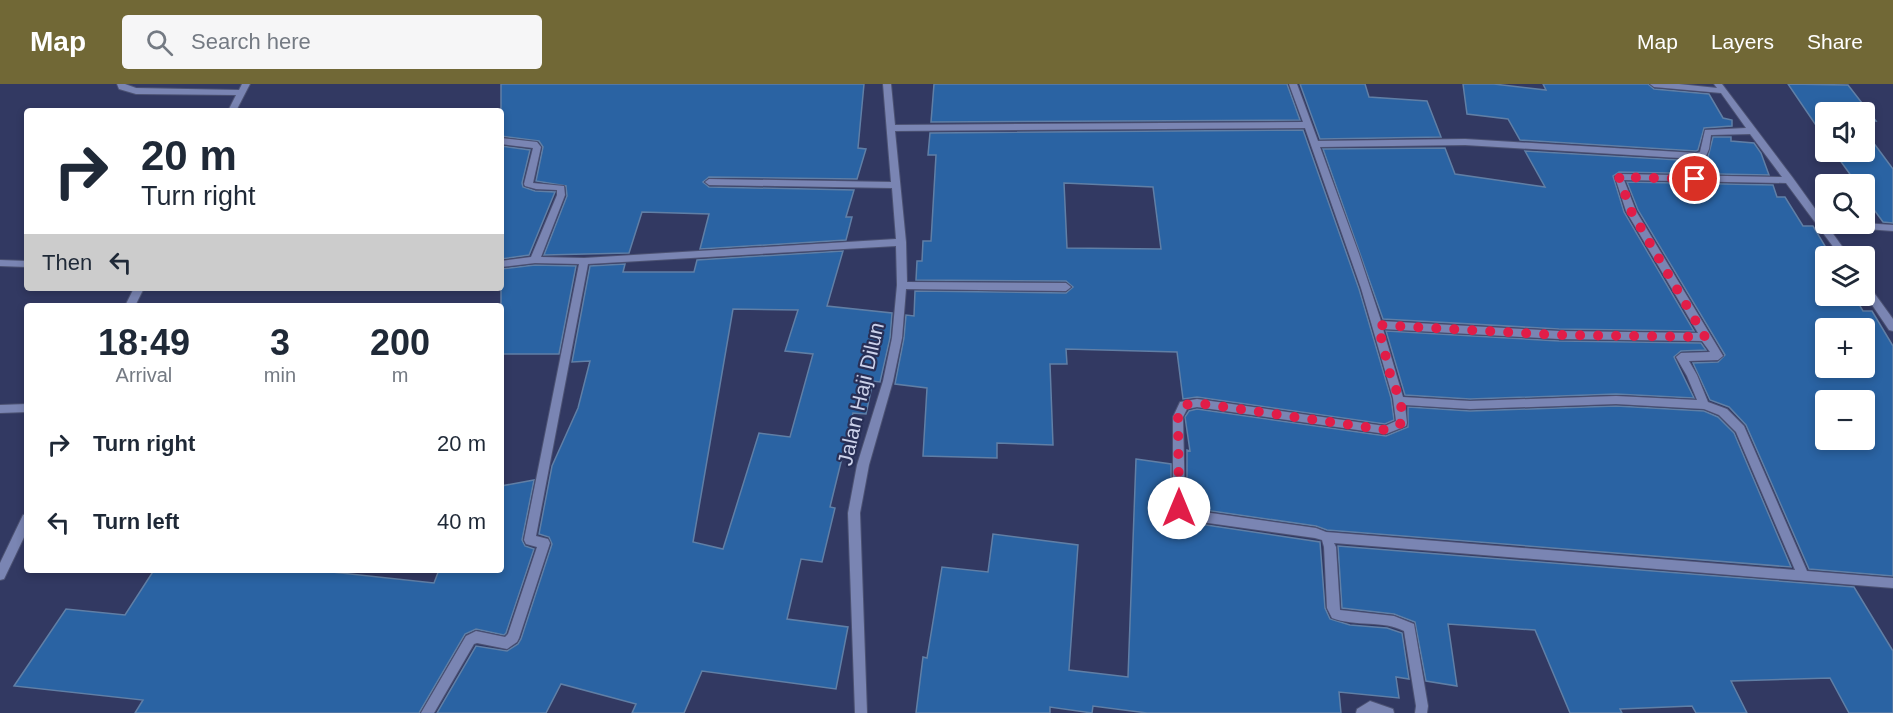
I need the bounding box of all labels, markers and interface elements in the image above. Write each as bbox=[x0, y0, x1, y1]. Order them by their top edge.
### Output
search box bbox=[122, 15, 542, 69]
text: Map bbox=[30, 26, 86, 57]
icon: search bbox=[143, 26, 176, 59]
text: Search here bbox=[191, 29, 311, 54]
text: Map bbox=[1637, 30, 1678, 53]
text: Layers bbox=[1711, 30, 1774, 53]
text: Share bbox=[1807, 30, 1863, 53]
map controls bbox=[1815, 102, 1875, 450]
button: sound bbox=[1815, 102, 1875, 162]
icon: right bbox=[42, 132, 120, 210]
text: 20 m bbox=[141, 132, 237, 179]
pin bbox=[1669, 153, 1720, 204]
icon: arrive bbox=[1678, 162, 1711, 195]
button: search bbox=[1815, 174, 1875, 234]
text: Turn right bbox=[141, 181, 256, 211]
icon: left bbox=[104, 246, 137, 279]
button: layers bbox=[1815, 246, 1875, 306]
text: Then bbox=[42, 250, 92, 275]
button: + bbox=[1815, 318, 1875, 378]
street label: Jalan Haji Dilun bbox=[833, 320, 888, 468]
text: 18:49 bbox=[98, 322, 190, 363]
text: 3 bbox=[270, 322, 290, 363]
text: 200 bbox=[370, 322, 430, 363]
text: Arrival bbox=[116, 364, 172, 386]
text: min bbox=[264, 364, 296, 386]
text: m bbox=[392, 364, 408, 386]
button: − bbox=[1815, 390, 1875, 450]
icon: right bbox=[42, 428, 75, 461]
text: Turn right bbox=[93, 431, 195, 456]
text: 20 m bbox=[437, 431, 486, 456]
position arrow bbox=[1147, 476, 1211, 540]
icon: left bbox=[42, 506, 75, 539]
text: Turn left bbox=[93, 509, 179, 534]
text: 40 m bbox=[437, 509, 486, 534]

